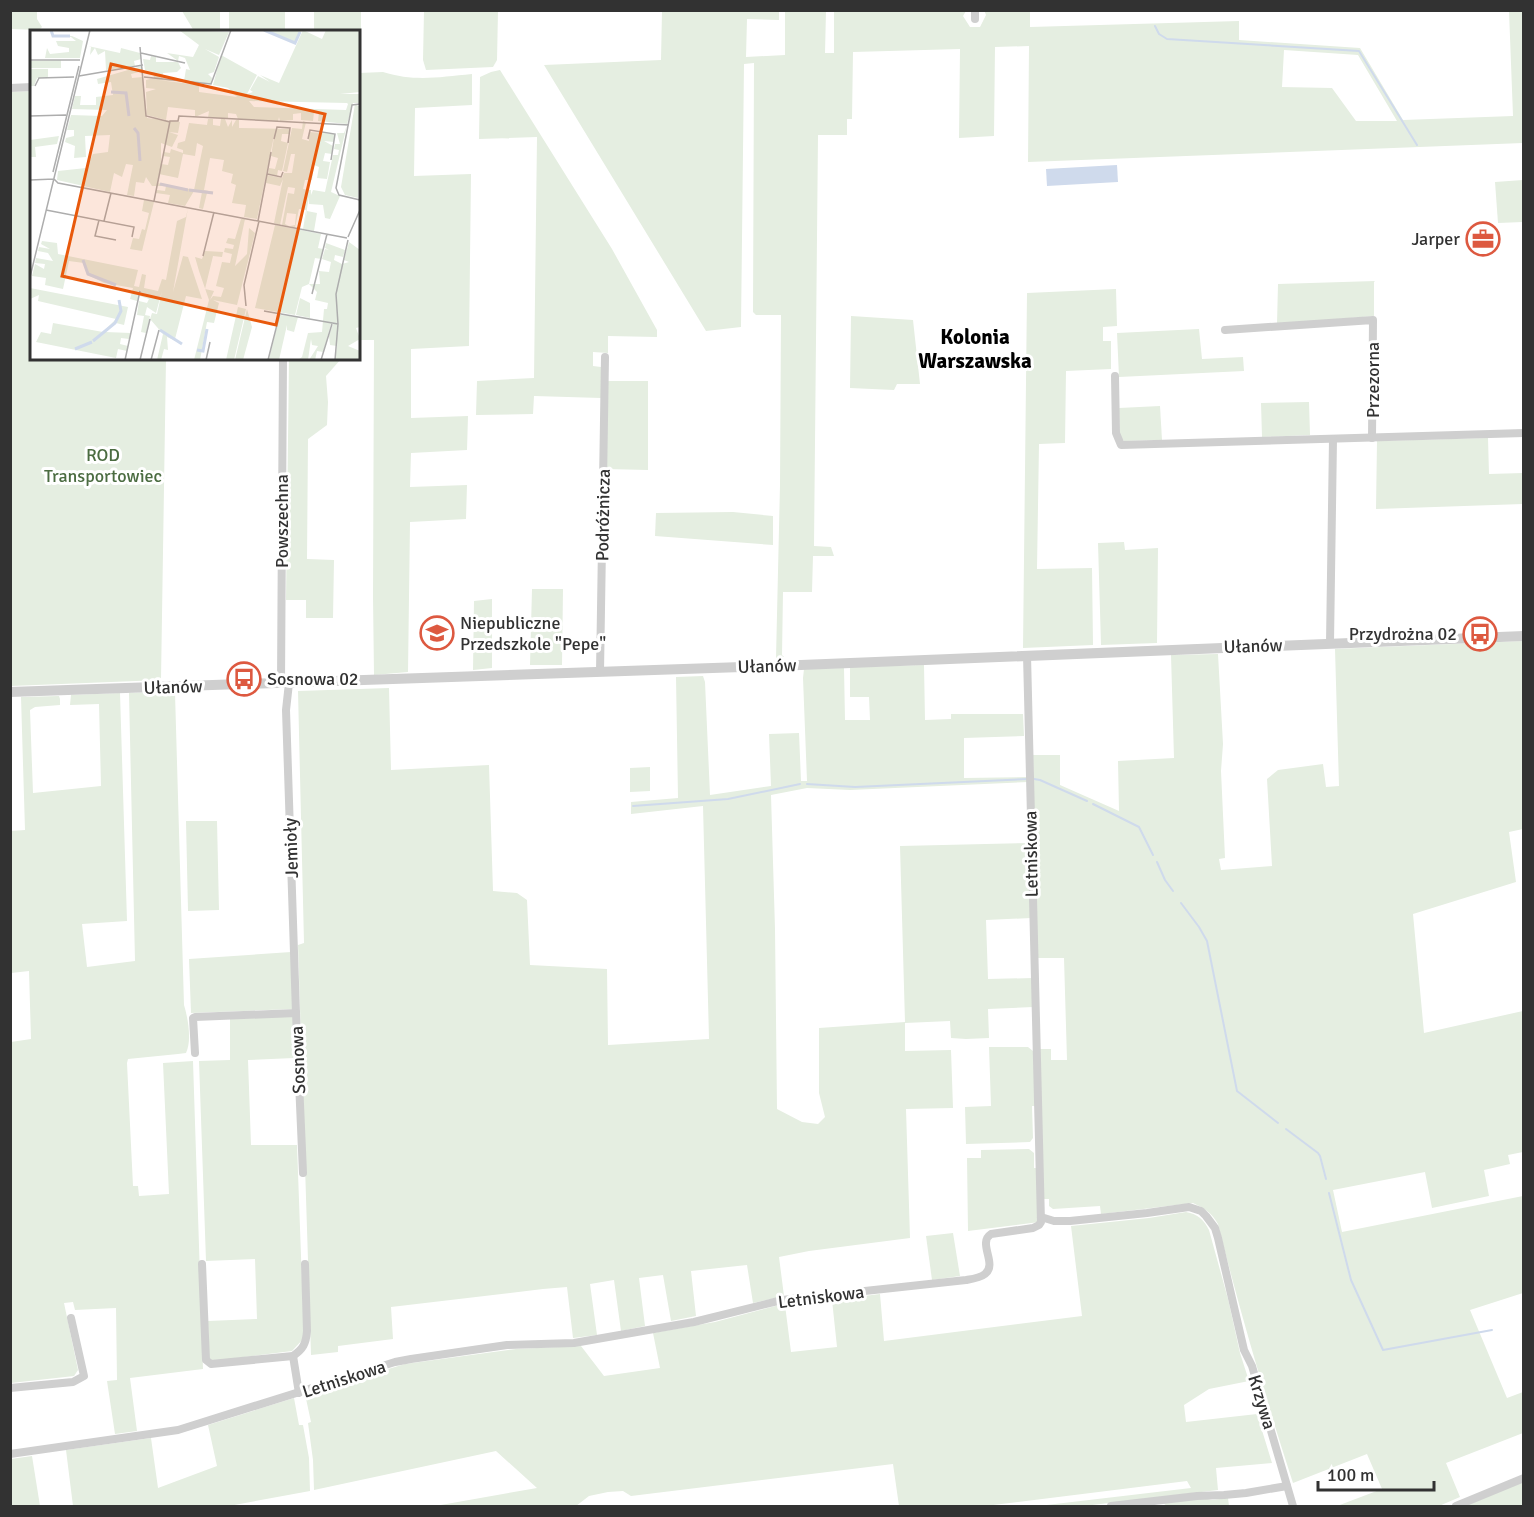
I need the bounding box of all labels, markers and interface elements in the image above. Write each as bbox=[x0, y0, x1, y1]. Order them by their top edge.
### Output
inset map bbox=[30, 30, 360, 360]
office icon: Jarper bbox=[1465, 221, 1501, 257]
place label: Jarper bbox=[1411, 228, 1460, 250]
district label: Kolonia Warszawska bbox=[918, 324, 1032, 374]
street label: Przezorna bbox=[1362, 342, 1384, 418]
park label: ROD Transportowiec bbox=[44, 444, 162, 487]
street label: Podróżnicza bbox=[591, 469, 615, 561]
street label: Powszechna bbox=[271, 474, 293, 568]
place label: Niepubliczne Przedszkole "Pepe" bbox=[460, 612, 606, 655]
school or university icon: Niepubliczne Przedszkole "Pepe" bbox=[419, 615, 455, 651]
bus stop icon: Przydrożna 02 bbox=[1462, 616, 1498, 652]
place label: Przydrożna 02 bbox=[1349, 623, 1457, 645]
street label: Ułanów bbox=[1223, 634, 1283, 658]
street label: Ułanów bbox=[737, 654, 797, 678]
bus stop icon: Sosnowa 02 bbox=[226, 661, 262, 697]
place label: Sosnowa 02 bbox=[267, 668, 359, 690]
street label: Ułanów bbox=[143, 675, 203, 699]
street label: Letniskowa bbox=[1019, 811, 1043, 897]
street label: Jemioły bbox=[279, 817, 303, 879]
street label: Sosnowa bbox=[286, 1026, 310, 1094]
street label: Letniskowa bbox=[777, 1281, 865, 1313]
street label: Letniskowa bbox=[299, 1355, 389, 1403]
street label: Krzywa bbox=[1243, 1372, 1281, 1432]
scale bar bbox=[1318, 1454, 1434, 1492]
text: 100 m bbox=[1327, 1464, 1374, 1486]

